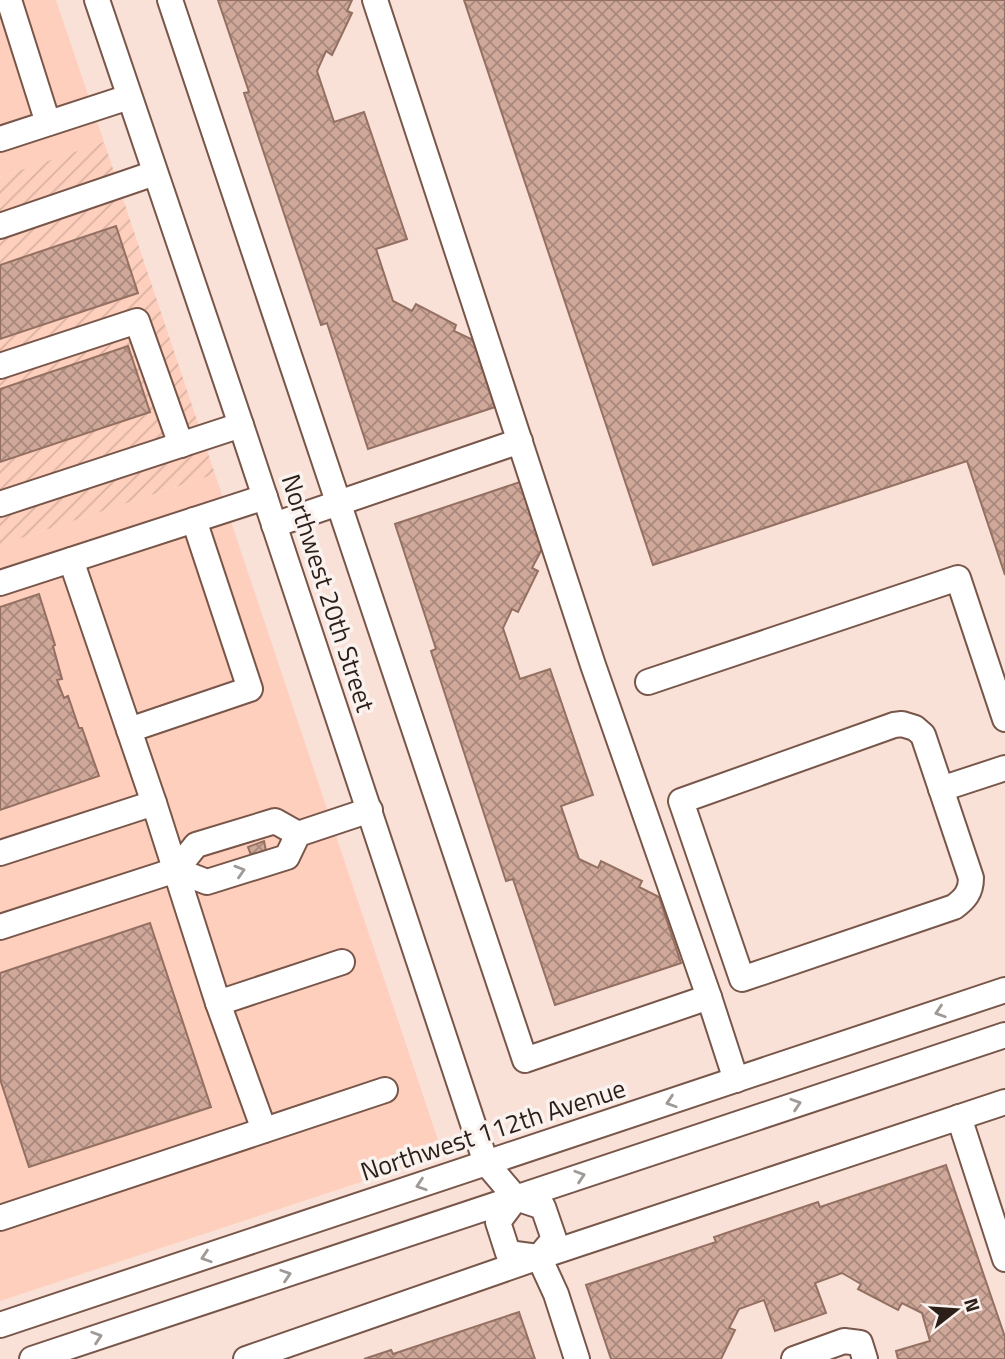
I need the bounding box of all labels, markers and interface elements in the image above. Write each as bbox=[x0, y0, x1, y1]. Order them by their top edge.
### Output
street label: Northwest 20th Street bbox=[272, 469, 385, 717]
one-way arrow bbox=[234, 865, 246, 880]
one-way arrow bbox=[935, 1004, 947, 1018]
street label: Northwest 112th Avenue bbox=[355, 1068, 630, 1191]
one-way arrow bbox=[666, 1093, 678, 1108]
one-way arrow bbox=[790, 1098, 802, 1113]
one-way arrow bbox=[574, 1170, 586, 1185]
one-way arrow bbox=[416, 1177, 428, 1191]
one-way arrow bbox=[200, 1249, 212, 1263]
one-way arrow bbox=[279, 1268, 291, 1283]
north arrow bbox=[921, 1275, 991, 1345]
text: N bbox=[957, 1294, 989, 1315]
one-way arrow bbox=[90, 1331, 102, 1346]

